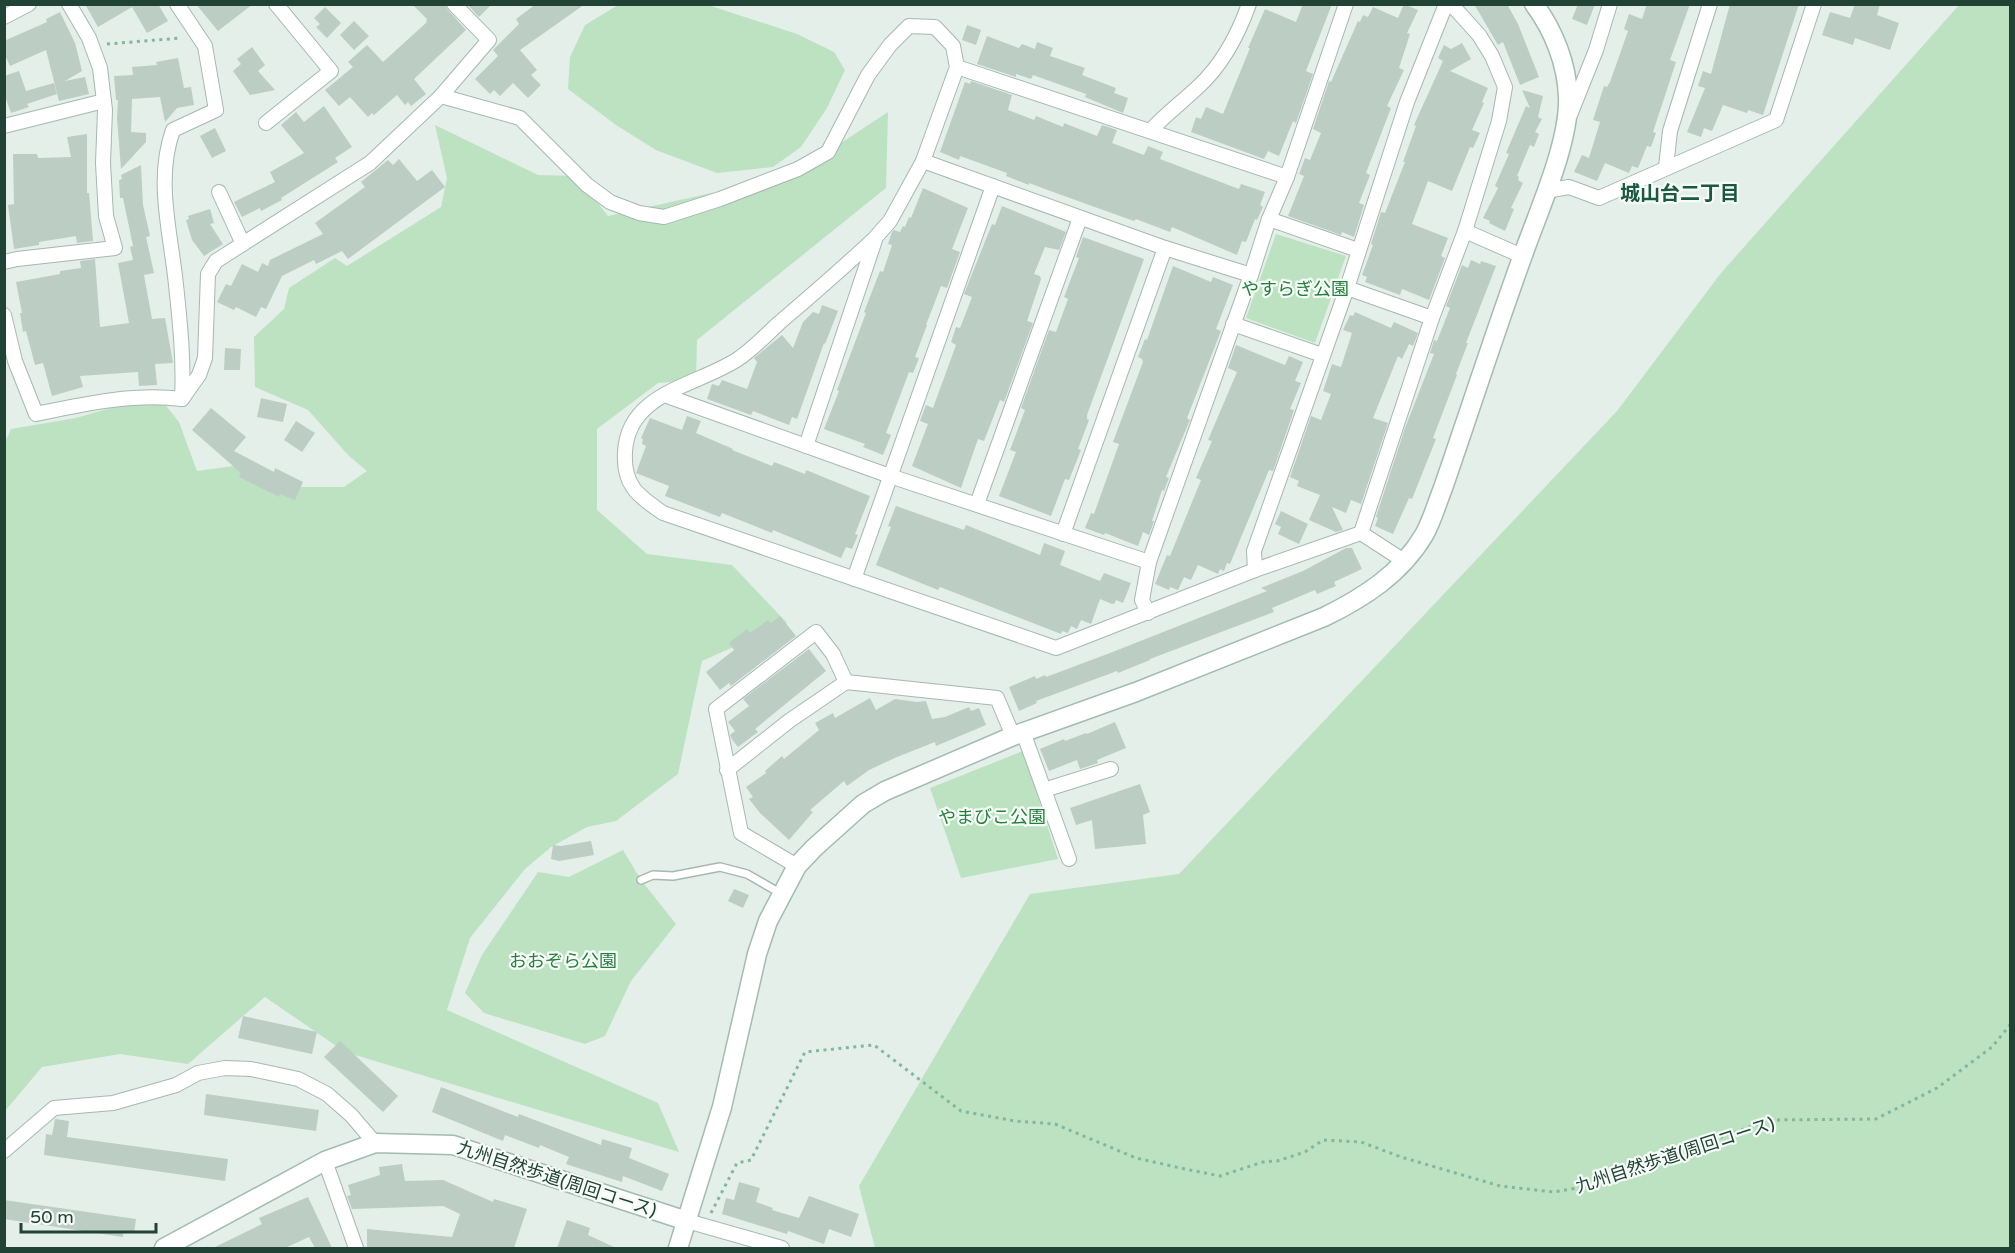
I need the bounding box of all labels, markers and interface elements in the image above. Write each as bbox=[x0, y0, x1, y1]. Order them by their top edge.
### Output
district label: 城山台二丁目 bbox=[1620, 182, 1740, 206]
park label: やすらぎ公園 bbox=[1241, 278, 1349, 300]
park label: やまびこ公園 bbox=[938, 806, 1046, 828]
park label: おおぞら公園 bbox=[509, 950, 617, 972]
street label: 九州自然歩道(周回コース) bbox=[1573, 1112, 1777, 1198]
street label: 九州自然歩道(周回コース) bbox=[455, 1136, 659, 1222]
scale bar bbox=[21, 1196, 156, 1234]
text: 50 m bbox=[30, 1206, 74, 1228]

